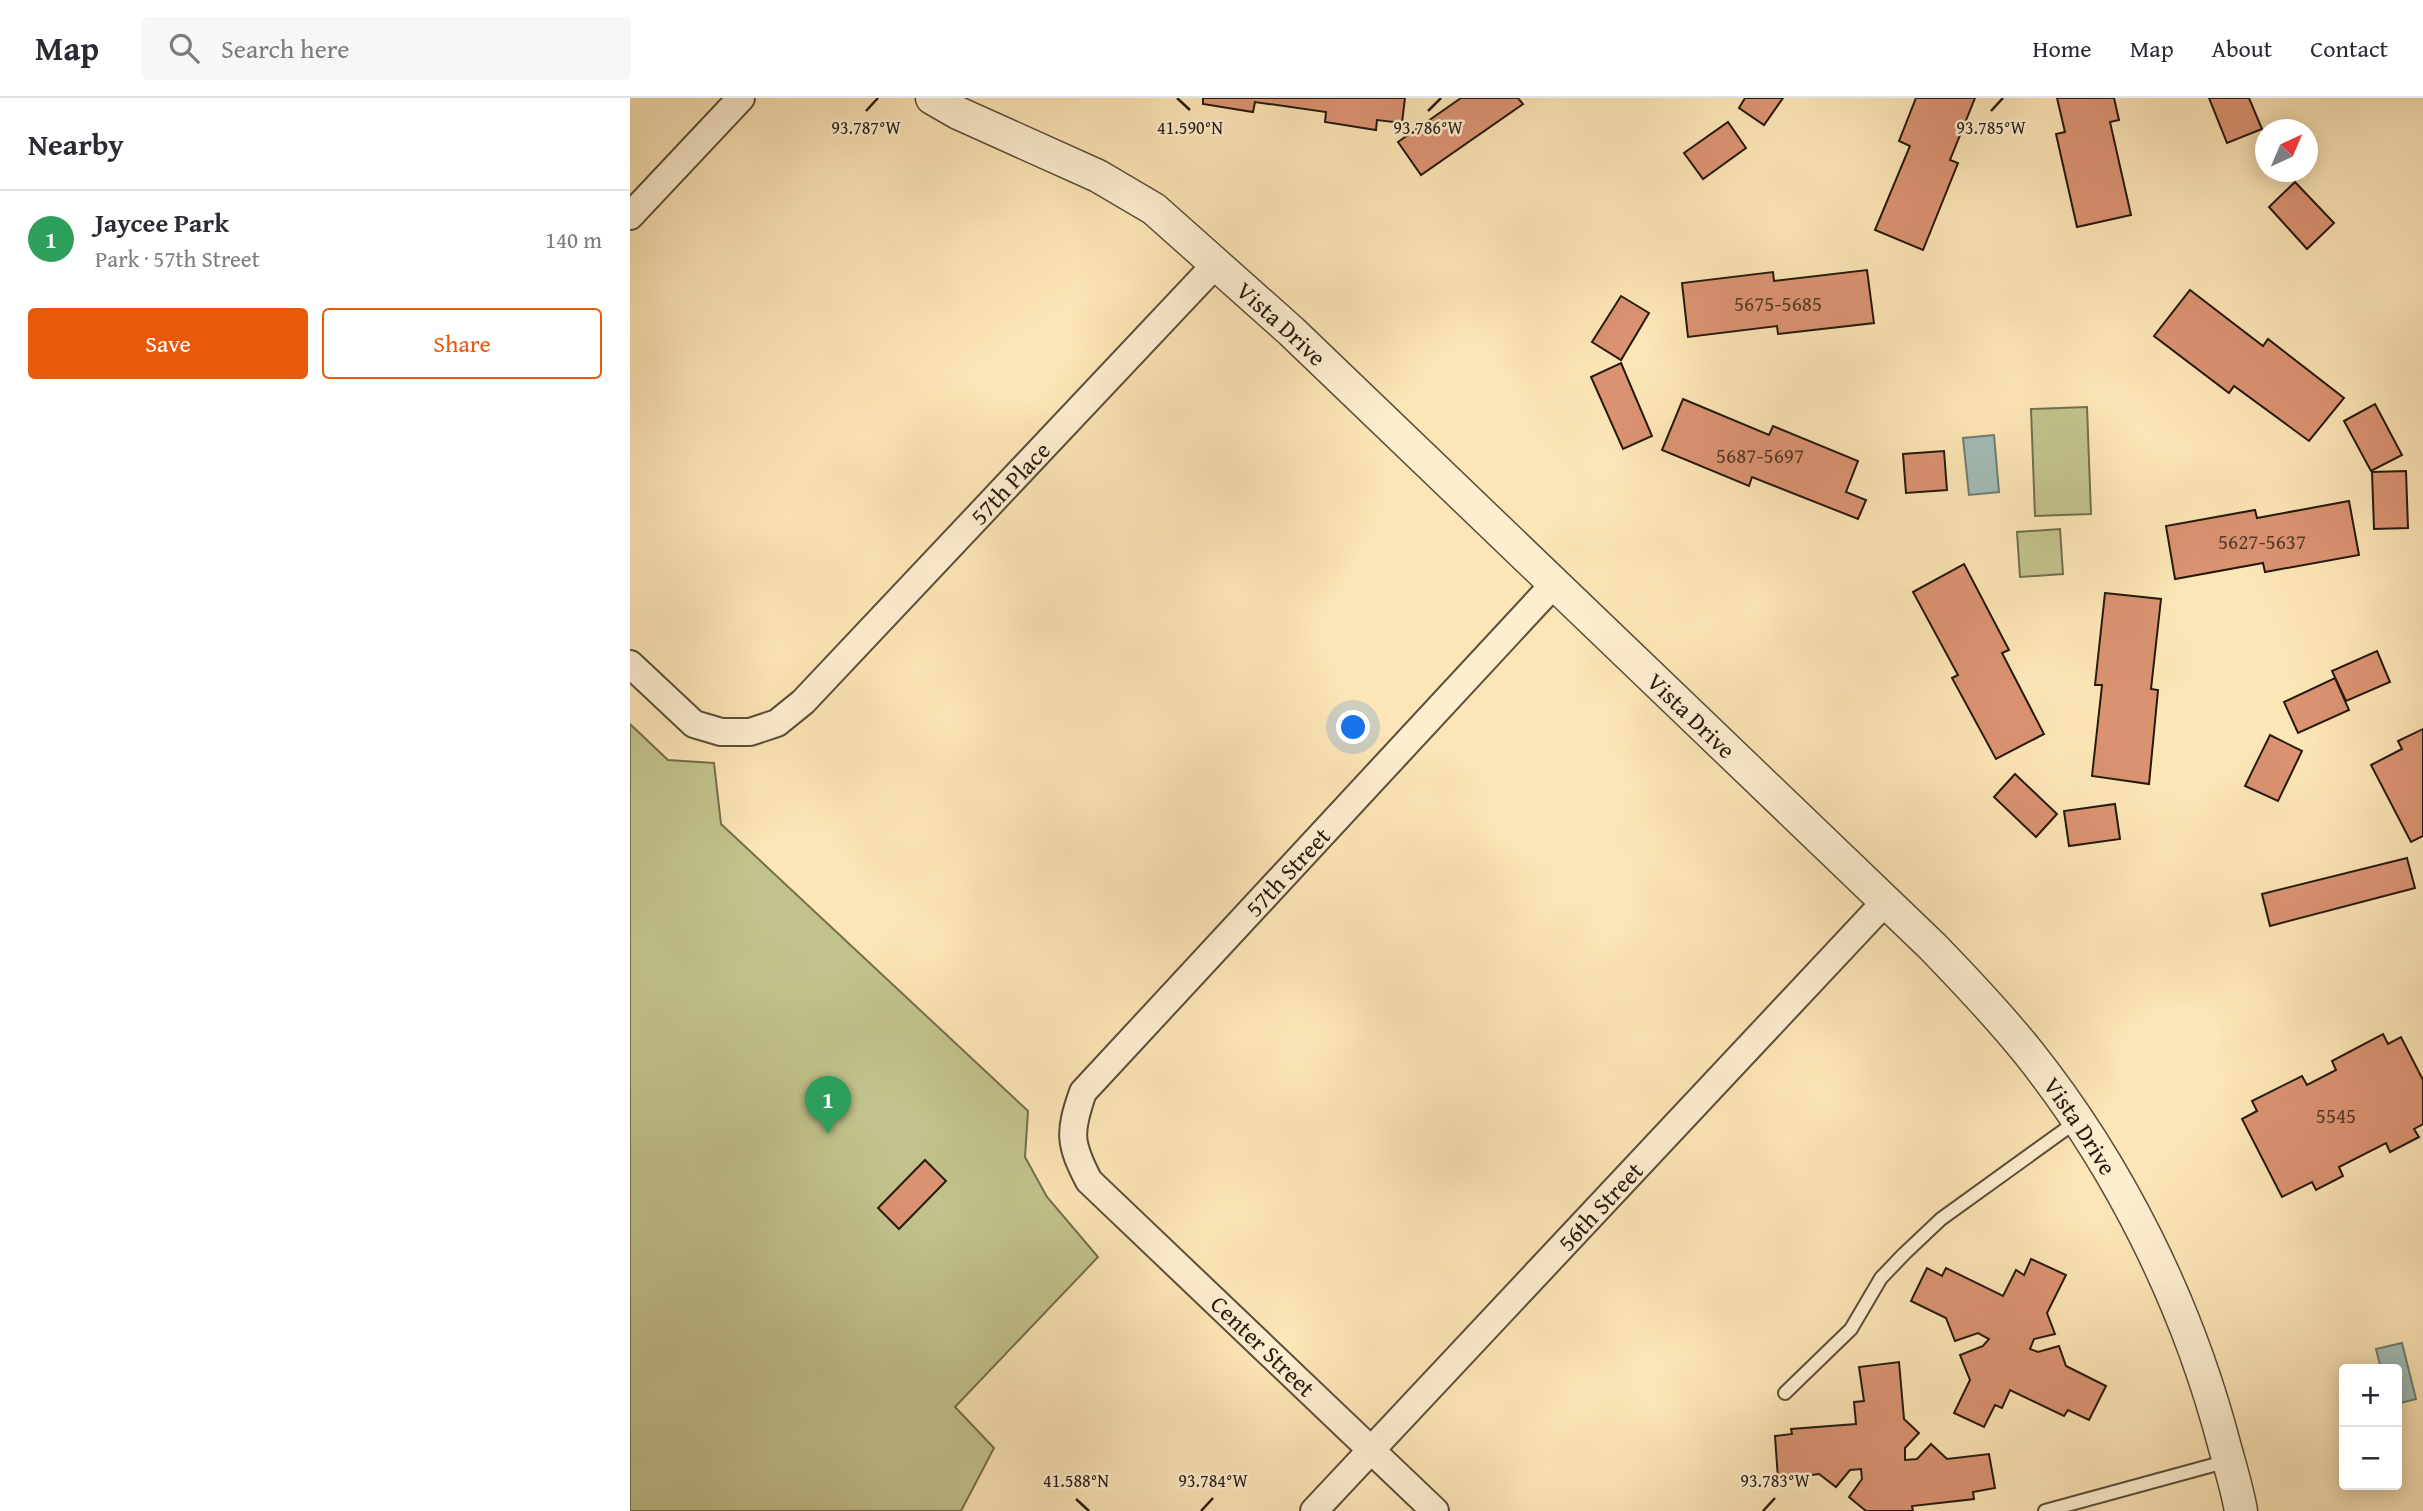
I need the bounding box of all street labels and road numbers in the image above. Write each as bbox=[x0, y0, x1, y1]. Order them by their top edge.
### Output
street label: Vista Drive bbox=[1229, 273, 1335, 374]
street label: 57th Place bbox=[961, 433, 1058, 532]
street label: Vista Drive bbox=[1639, 664, 1744, 766]
street label: 57th Street bbox=[1237, 819, 1338, 924]
street label: Vista Drive bbox=[2035, 1069, 2126, 1181]
street label: 56th Street bbox=[1549, 1153, 1651, 1259]
street label: Center Street bbox=[1203, 1287, 1324, 1405]

